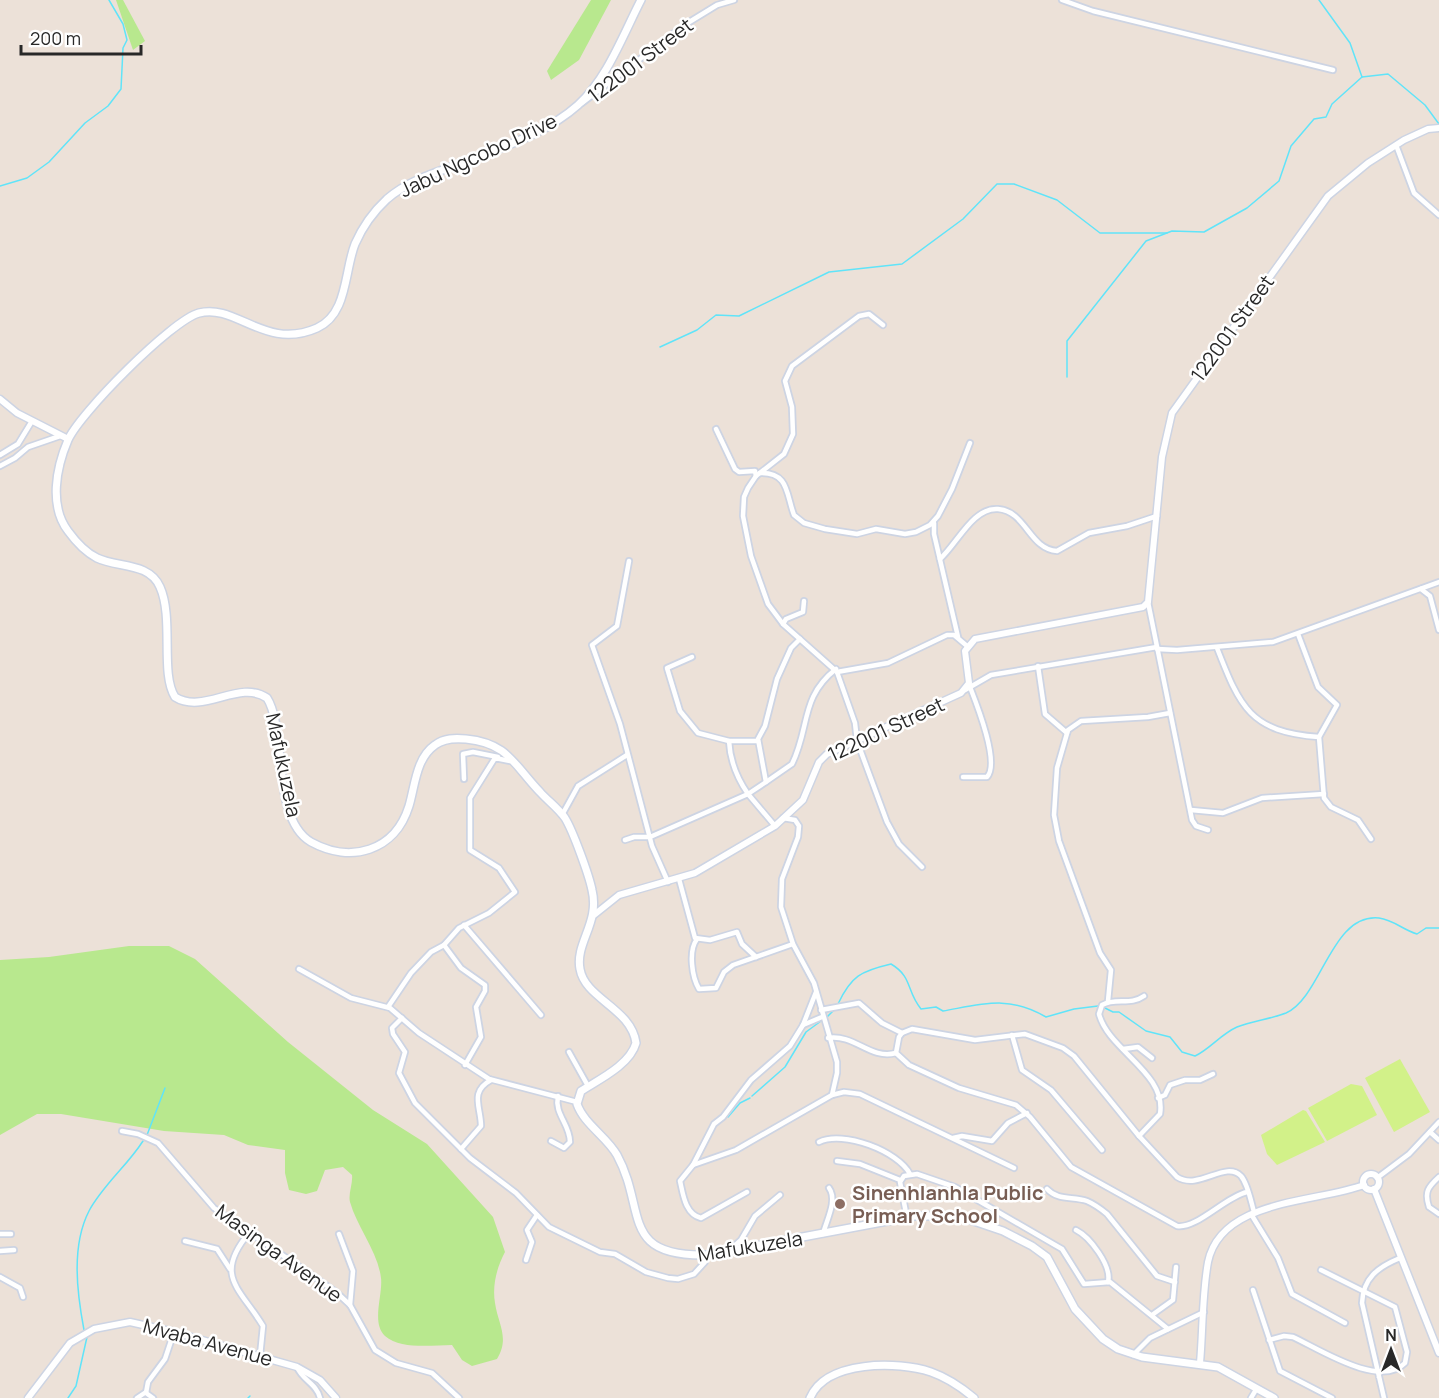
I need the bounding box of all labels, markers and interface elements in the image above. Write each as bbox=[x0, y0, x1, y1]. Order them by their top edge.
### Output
street label: 122001 Street bbox=[582, 11, 698, 109]
scale bar bbox=[21, 18, 141, 56]
text: 200 m bbox=[30, 26, 81, 50]
street label: Jabu Ngcobo Drive bbox=[395, 107, 561, 203]
street label: 122001 Street bbox=[1184, 269, 1280, 387]
street label: 122001 Street bbox=[823, 690, 949, 768]
street label: Mafukuzela bbox=[260, 710, 308, 820]
place label: Sinenhlanhla Public Primary School bbox=[852, 1179, 1043, 1229]
marker: Sinenhlanhla Public Primary School bbox=[833, 1197, 847, 1211]
street label: Masinga Avenue bbox=[210, 1198, 348, 1308]
street label: Mafukuzela bbox=[696, 1224, 804, 1268]
street label: Mvaba Avenue bbox=[140, 1312, 276, 1372]
north arrow bbox=[1361, 1320, 1421, 1380]
text: N bbox=[1385, 1324, 1397, 1346]

